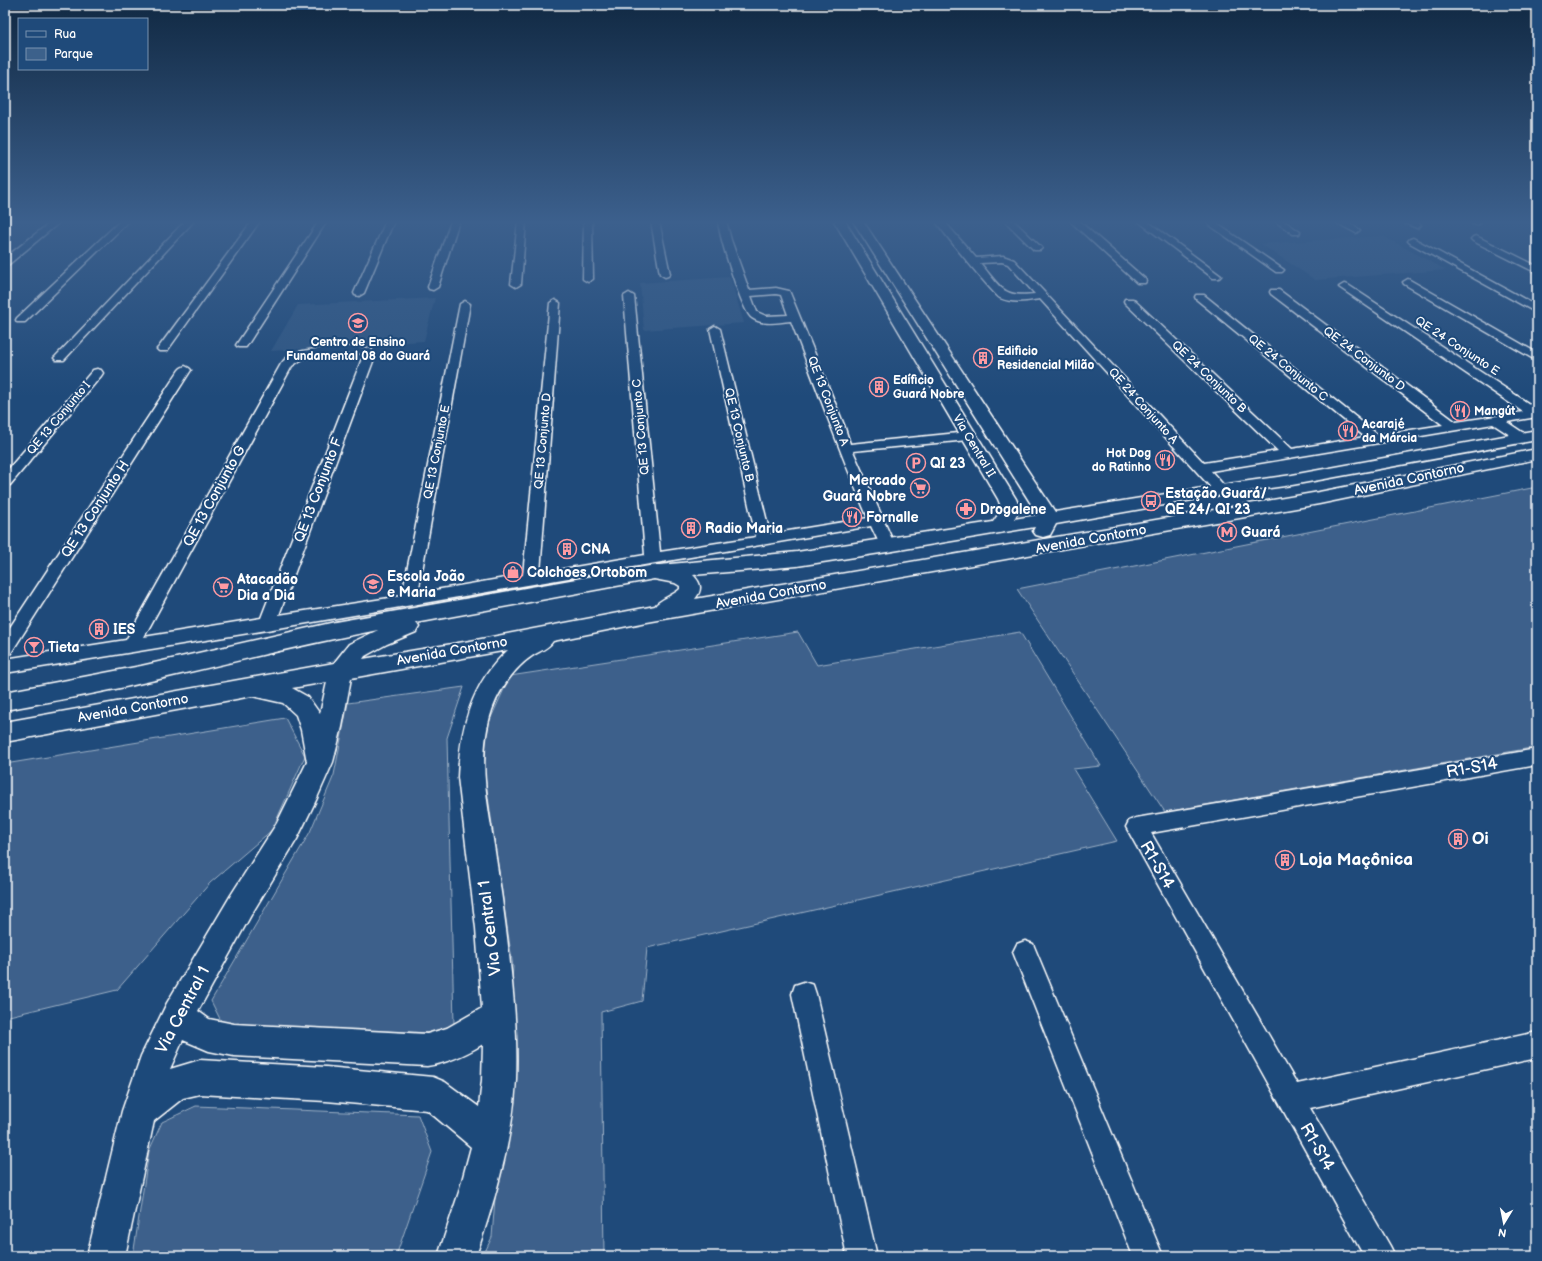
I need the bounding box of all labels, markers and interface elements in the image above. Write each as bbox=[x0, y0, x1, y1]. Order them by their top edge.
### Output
legend bbox=[18, 18, 148, 70]
text: Rua bbox=[54, 27, 76, 42]
text: Parque bbox=[54, 47, 93, 62]
school or university icon: Centro de Ensino Fundamental 08 do Guará bbox=[347, 312, 369, 334]
street label: QE 24 Conjunto E bbox=[1412, 313, 1502, 379]
street label: QE 24 Conjunto D bbox=[1320, 323, 1408, 395]
street label: QE 24 Conjunto C bbox=[1245, 331, 1331, 405]
place label: Centro de Ensino Fundamental 08 do Guará bbox=[286, 335, 430, 364]
street label: QE 24 Conjunto B bbox=[1169, 338, 1249, 416]
place label: Edificio Residencial Milão bbox=[997, 344, 1094, 373]
building icon: Edificio Residencial Milão bbox=[972, 347, 994, 369]
street label: QE 13 Conjunto A bbox=[804, 354, 852, 449]
street label: QE 24 Conjunto A bbox=[1105, 365, 1181, 448]
place label: Edíficio Guará Nobre bbox=[893, 373, 964, 402]
building icon: Edíficio Guará Nobre bbox=[868, 376, 890, 398]
street label: QE 13 Conjunto I bbox=[24, 378, 94, 458]
street label: QE 13 Conjunto C bbox=[629, 378, 653, 476]
street label: QE 13 Conjunto B bbox=[721, 387, 757, 483]
street label: QE 13 Conjunto D bbox=[531, 392, 555, 490]
restaurant icon: Mangút bbox=[1449, 400, 1471, 422]
street label: QE 13 Conjunto E bbox=[421, 404, 453, 500]
place label: Mangút bbox=[1474, 404, 1515, 419]
street label: Via Central II bbox=[949, 412, 999, 480]
place label: Acarajé da Márcia bbox=[1361, 417, 1417, 446]
restaurant icon: Acarajé da Márcia bbox=[1337, 420, 1359, 442]
street label: QE 13 Conjunto F bbox=[290, 435, 346, 545]
street label: QE 13 Conjunto G bbox=[179, 442, 249, 549]
place label: Hot Dog do Ratinho bbox=[1092, 446, 1151, 475]
restaurant icon: Hot Dog do Ratinho bbox=[1154, 449, 1176, 471]
parking icon: QI 23 bbox=[905, 452, 927, 474]
place label: QI 23 bbox=[930, 455, 965, 472]
street label: QE 13 Conjunto H bbox=[57, 457, 133, 561]
street label: Avenida Contorno bbox=[1352, 459, 1466, 499]
place label: Mercado Guará Nobre bbox=[823, 472, 906, 505]
supermarket icon: Mercado Guará Nobre bbox=[909, 477, 931, 499]
place label: Estação Guará/ QE 24/ QI 23 bbox=[1165, 485, 1267, 518]
bus stop icon: Estação Guará/ QE 24/ QI 23 bbox=[1140, 490, 1162, 512]
pharmacy icon: Drogalene bbox=[955, 498, 977, 520]
place label: Drogalene bbox=[980, 501, 1046, 518]
restaurant icon: Fornalle bbox=[841, 506, 863, 528]
place label: Fornalle bbox=[866, 509, 919, 526]
building icon: Radio Maria bbox=[680, 517, 702, 539]
place label: Radio Maria bbox=[705, 520, 783, 537]
street label: Avenida Contorno bbox=[1034, 521, 1148, 557]
metro station icon: Guará bbox=[1216, 521, 1238, 543]
place label: Guará bbox=[1241, 524, 1280, 541]
building icon: CNA bbox=[556, 538, 578, 560]
place label: CNA bbox=[581, 541, 610, 558]
shop icon: Colchoes Ortobom bbox=[502, 561, 524, 583]
place label: Colchoes Ortobom bbox=[527, 564, 647, 581]
place label: Escola João e Maria bbox=[387, 568, 465, 601]
place label: Atacadão Dia a Dia bbox=[236, 571, 298, 604]
school or university icon: Escola João e Maria bbox=[362, 573, 384, 595]
supermarket icon: Atacadão Dia a Dia bbox=[212, 576, 234, 598]
street label: Avenida Contorno bbox=[714, 576, 828, 612]
building icon: IES bbox=[88, 618, 110, 640]
place label: IES bbox=[113, 621, 136, 638]
street label: Avenida Contorno bbox=[395, 633, 509, 669]
bar icon: Tieta bbox=[23, 636, 45, 658]
place label: Tieta bbox=[48, 639, 80, 656]
street label: Avenida Contorno bbox=[76, 690, 190, 726]
street label: R1-S14 bbox=[1445, 754, 1500, 782]
building icon: Oi bbox=[1447, 828, 1469, 850]
place label: Oi bbox=[1472, 829, 1489, 849]
street label: R1-S14 bbox=[1135, 837, 1179, 893]
building icon: Loja Maçônica bbox=[1274, 849, 1296, 871]
place label: Loja Maçônica bbox=[1299, 850, 1413, 870]
street label: Via Central 1 bbox=[474, 879, 506, 977]
street label: Via Central 1 bbox=[152, 963, 214, 1057]
street label: R1-S14 bbox=[1295, 1119, 1339, 1175]
north arrow bbox=[1484, 1203, 1524, 1243]
text: N bbox=[1497, 1225, 1508, 1239]

